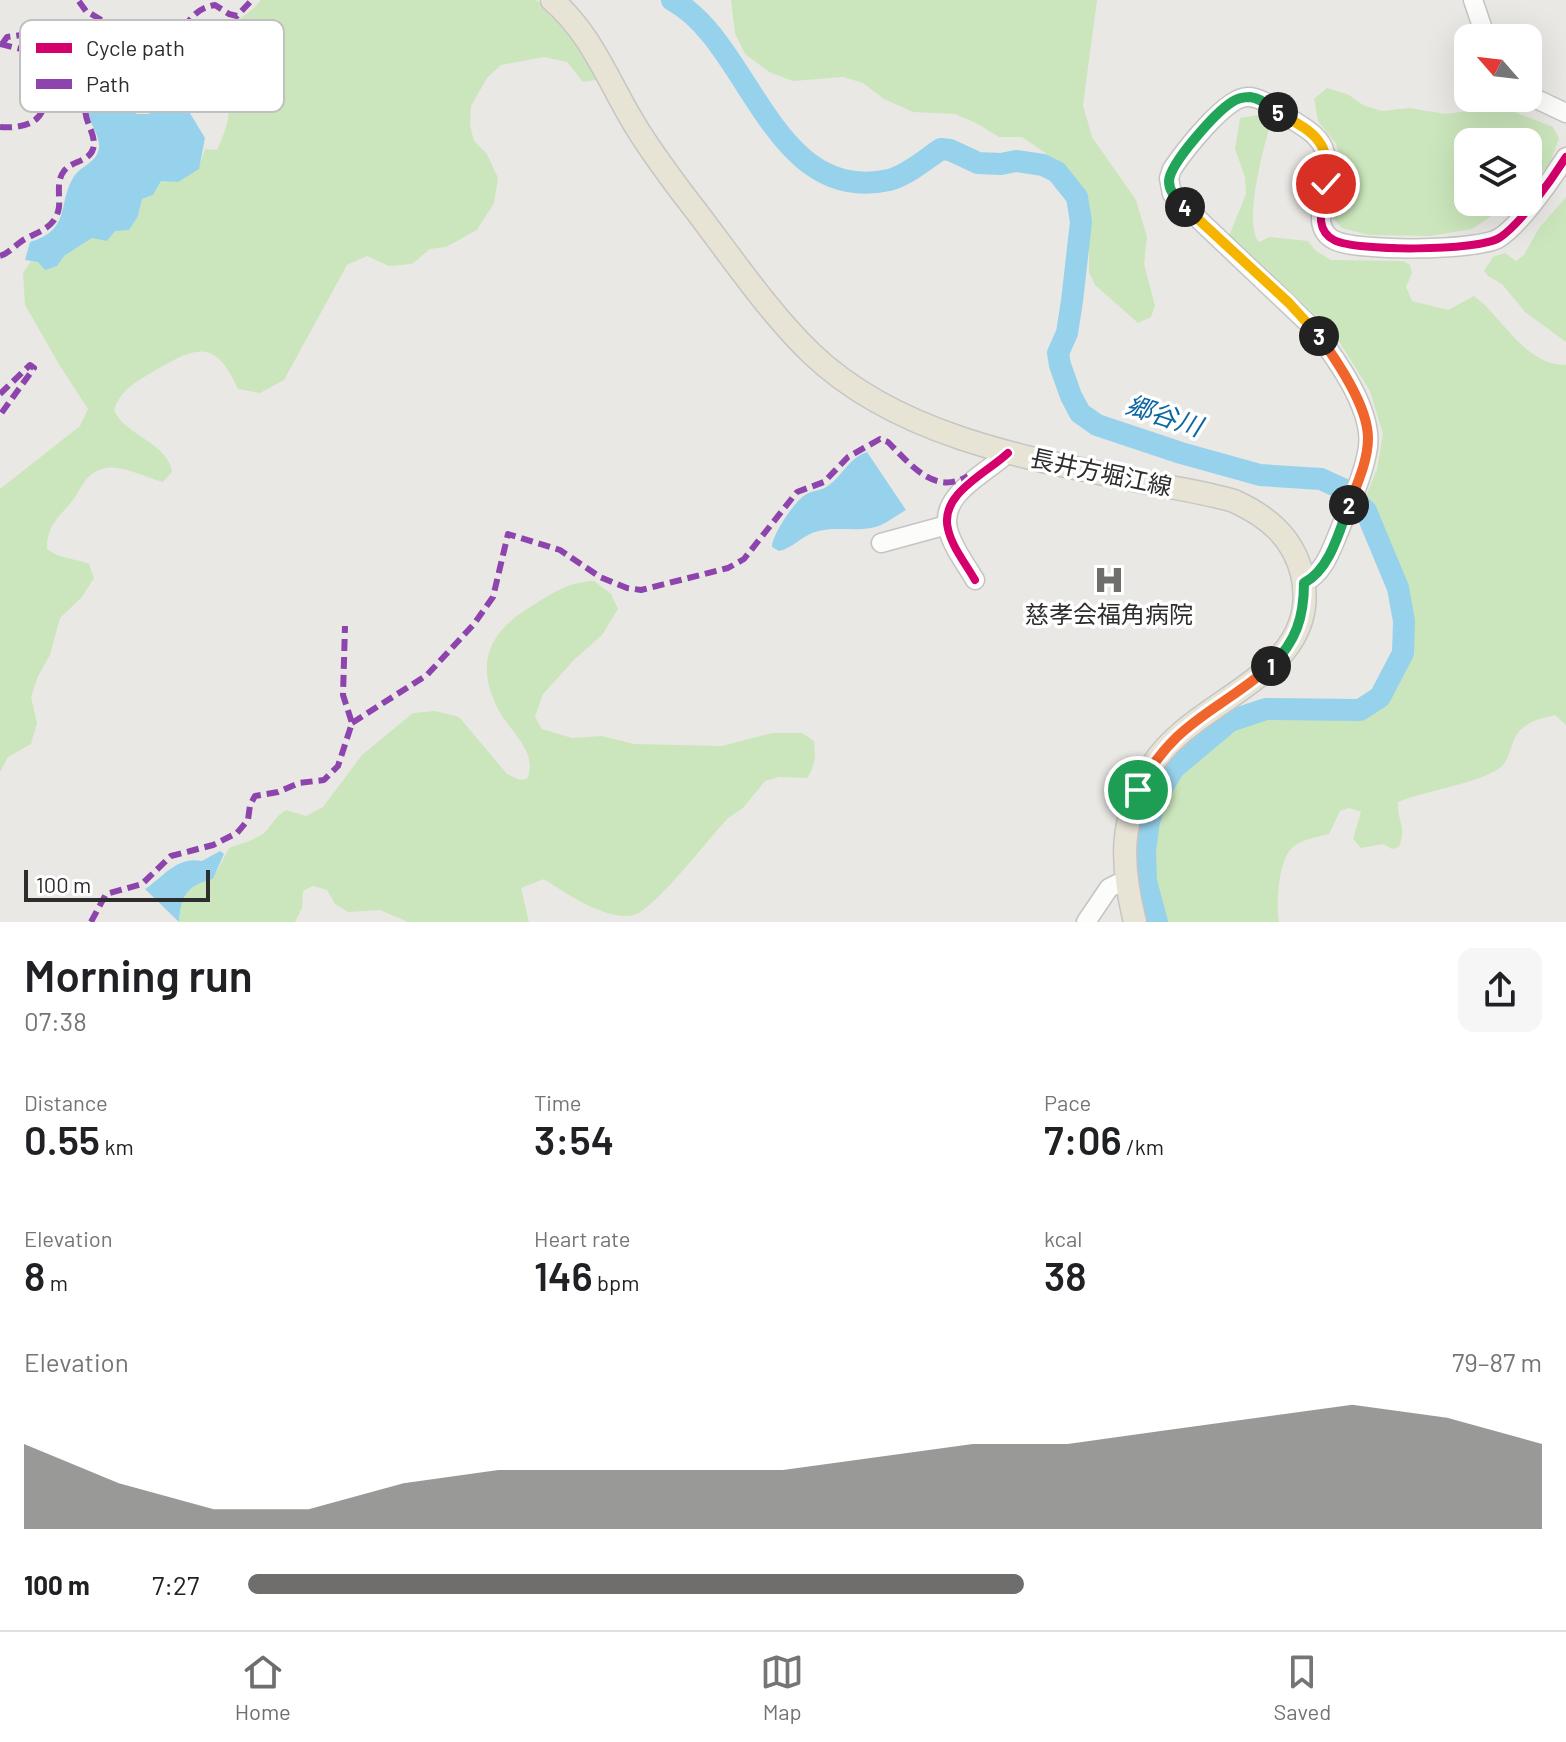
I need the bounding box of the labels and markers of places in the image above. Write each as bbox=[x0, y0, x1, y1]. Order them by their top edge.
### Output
pin: 5 bbox=[1258, 92, 1298, 132]
pin bbox=[1292, 150, 1360, 218]
pin: 4 bbox=[1165, 187, 1205, 227]
pin: 3 bbox=[1299, 316, 1339, 356]
pin: 2 bbox=[1329, 485, 1369, 525]
hospital icon: 慈孝会福角病院 bbox=[1092, 563, 1126, 597]
place label: 慈孝会福角病院 bbox=[1025, 599, 1193, 628]
pin: 1 bbox=[1251, 646, 1291, 686]
pin bbox=[1104, 756, 1172, 824]

